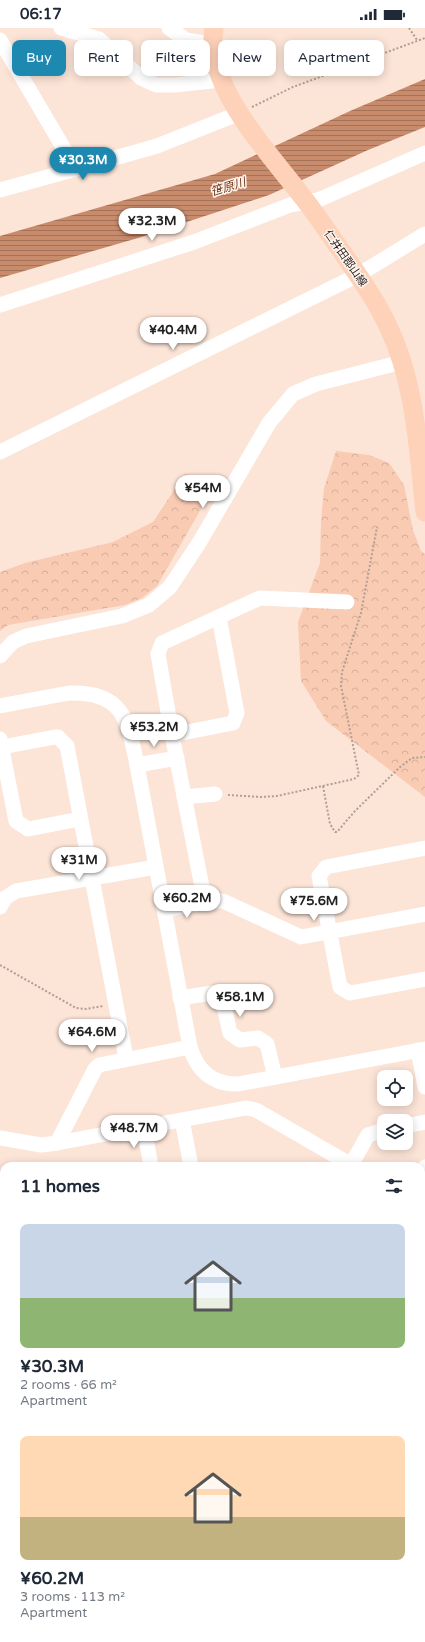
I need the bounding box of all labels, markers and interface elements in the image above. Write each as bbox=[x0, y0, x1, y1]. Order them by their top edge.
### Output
text: 06:17 bbox=[20, 5, 62, 23]
chip: Buy bbox=[12, 40, 66, 76]
chip: Rent bbox=[74, 40, 133, 76]
chip: Filters bbox=[141, 40, 210, 76]
chip: New bbox=[218, 40, 276, 76]
chip: Apartment bbox=[284, 40, 384, 76]
pin: ¥30.3M bbox=[50, 147, 116, 181]
text: ¥30.3M bbox=[59, 152, 107, 168]
water label: 笹原川 bbox=[209, 174, 249, 199]
pin: ¥32.3M bbox=[119, 208, 185, 242]
text: ¥32.3M bbox=[128, 213, 176, 229]
street label: 仁井田郡山線 bbox=[321, 228, 370, 289]
pin: ¥40.4M bbox=[140, 317, 206, 351]
text: ¥40.4M bbox=[149, 322, 197, 338]
pin: ¥54M bbox=[179, 475, 227, 509]
text: ¥54M bbox=[184, 480, 222, 496]
pin: ¥53.2M bbox=[121, 714, 187, 748]
text: ¥53.2M bbox=[130, 719, 178, 735]
pin: ¥31M bbox=[55, 847, 103, 881]
text: ¥31M bbox=[60, 852, 98, 868]
pin: ¥60.2M bbox=[154, 885, 220, 919]
pin: ¥75.6M bbox=[281, 888, 347, 922]
text: ¥60.2M bbox=[163, 890, 211, 906]
text: ¥75.6M bbox=[290, 893, 338, 909]
pin: ¥58.1M bbox=[207, 984, 273, 1018]
text: ¥58.1M bbox=[216, 989, 264, 1005]
pin: ¥64.6M bbox=[59, 1019, 125, 1053]
text: ¥64.6M bbox=[68, 1024, 116, 1040]
map controls bbox=[377, 1070, 413, 1150]
button: locate bbox=[377, 1070, 413, 1106]
button: layers bbox=[377, 1114, 413, 1150]
pin: ¥48.7M bbox=[101, 1115, 167, 1149]
text: ¥48.7M bbox=[110, 1120, 158, 1136]
icon: filters bbox=[383, 1175, 405, 1197]
text: 11 homes bbox=[20, 1176, 100, 1197]
icon: home bbox=[177, 1250, 249, 1322]
text: ¥30.3M bbox=[20, 1356, 84, 1377]
text: 2 rooms · 66 m² bbox=[20, 1377, 117, 1393]
text: Apartment bbox=[20, 1393, 87, 1409]
icon: home bbox=[177, 1462, 249, 1534]
text: ¥60.2M bbox=[20, 1568, 84, 1589]
text: 3 rooms · 113 m² bbox=[20, 1589, 125, 1605]
text: Apartment bbox=[20, 1605, 87, 1621]

